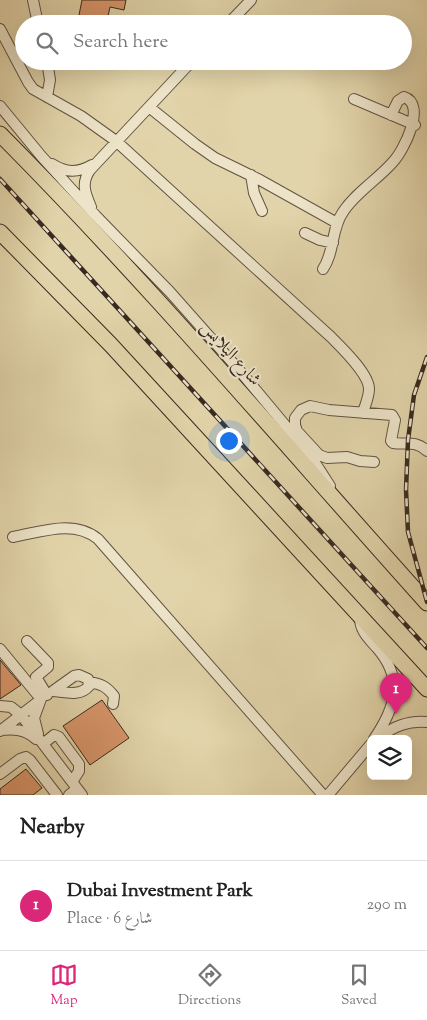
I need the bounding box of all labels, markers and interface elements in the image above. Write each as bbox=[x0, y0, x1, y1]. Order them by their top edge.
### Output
search box bbox=[15, 15, 412, 70]
icon: search bbox=[33, 29, 61, 57]
text: Search here bbox=[73, 29, 168, 56]
street label: شارع اليلايس bbox=[194, 315, 266, 393]
your location bbox=[216, 428, 242, 454]
pin: 1 bbox=[380, 673, 412, 714]
map controls bbox=[367, 735, 412, 780]
button: layers bbox=[367, 735, 412, 780]
text: Nearby bbox=[20, 813, 85, 843]
text: Dubai Investment Park bbox=[67, 878, 253, 905]
text: 1 bbox=[33, 894, 39, 917]
text: 290 m bbox=[367, 894, 407, 917]
text: Place · شارع 6 bbox=[67, 908, 152, 931]
tab: Map bbox=[50, 961, 78, 1011]
tab: Directions bbox=[178, 961, 241, 1011]
tab: Saved bbox=[341, 961, 377, 1011]

